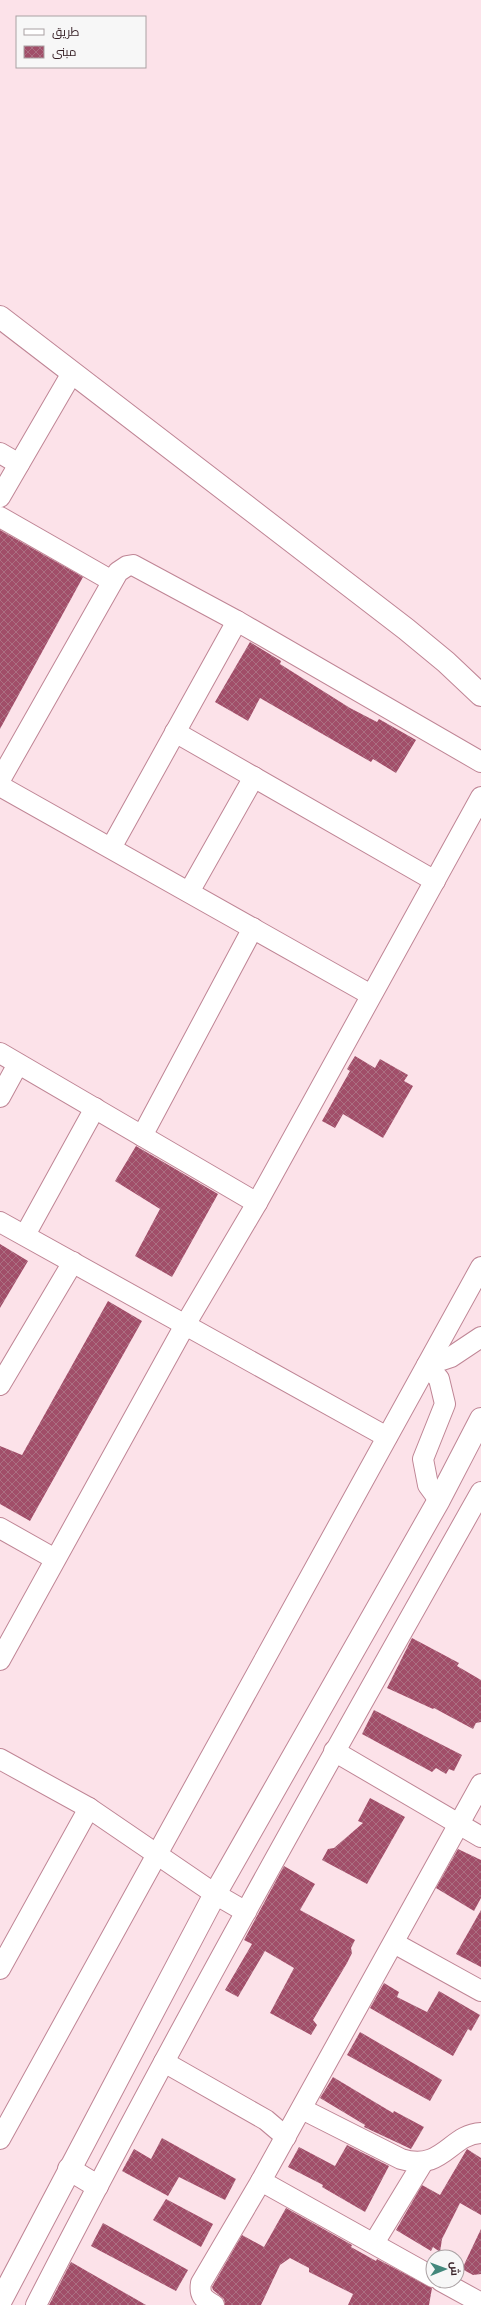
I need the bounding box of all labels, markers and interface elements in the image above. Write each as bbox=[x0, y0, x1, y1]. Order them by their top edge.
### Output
legend bbox=[16, 16, 146, 68]
text: طريق bbox=[52, 24, 80, 39]
text: مبنى bbox=[52, 44, 77, 59]
north arrow bbox=[425, 2249, 465, 2289]
text: ش bbox=[448, 2262, 462, 2276]

